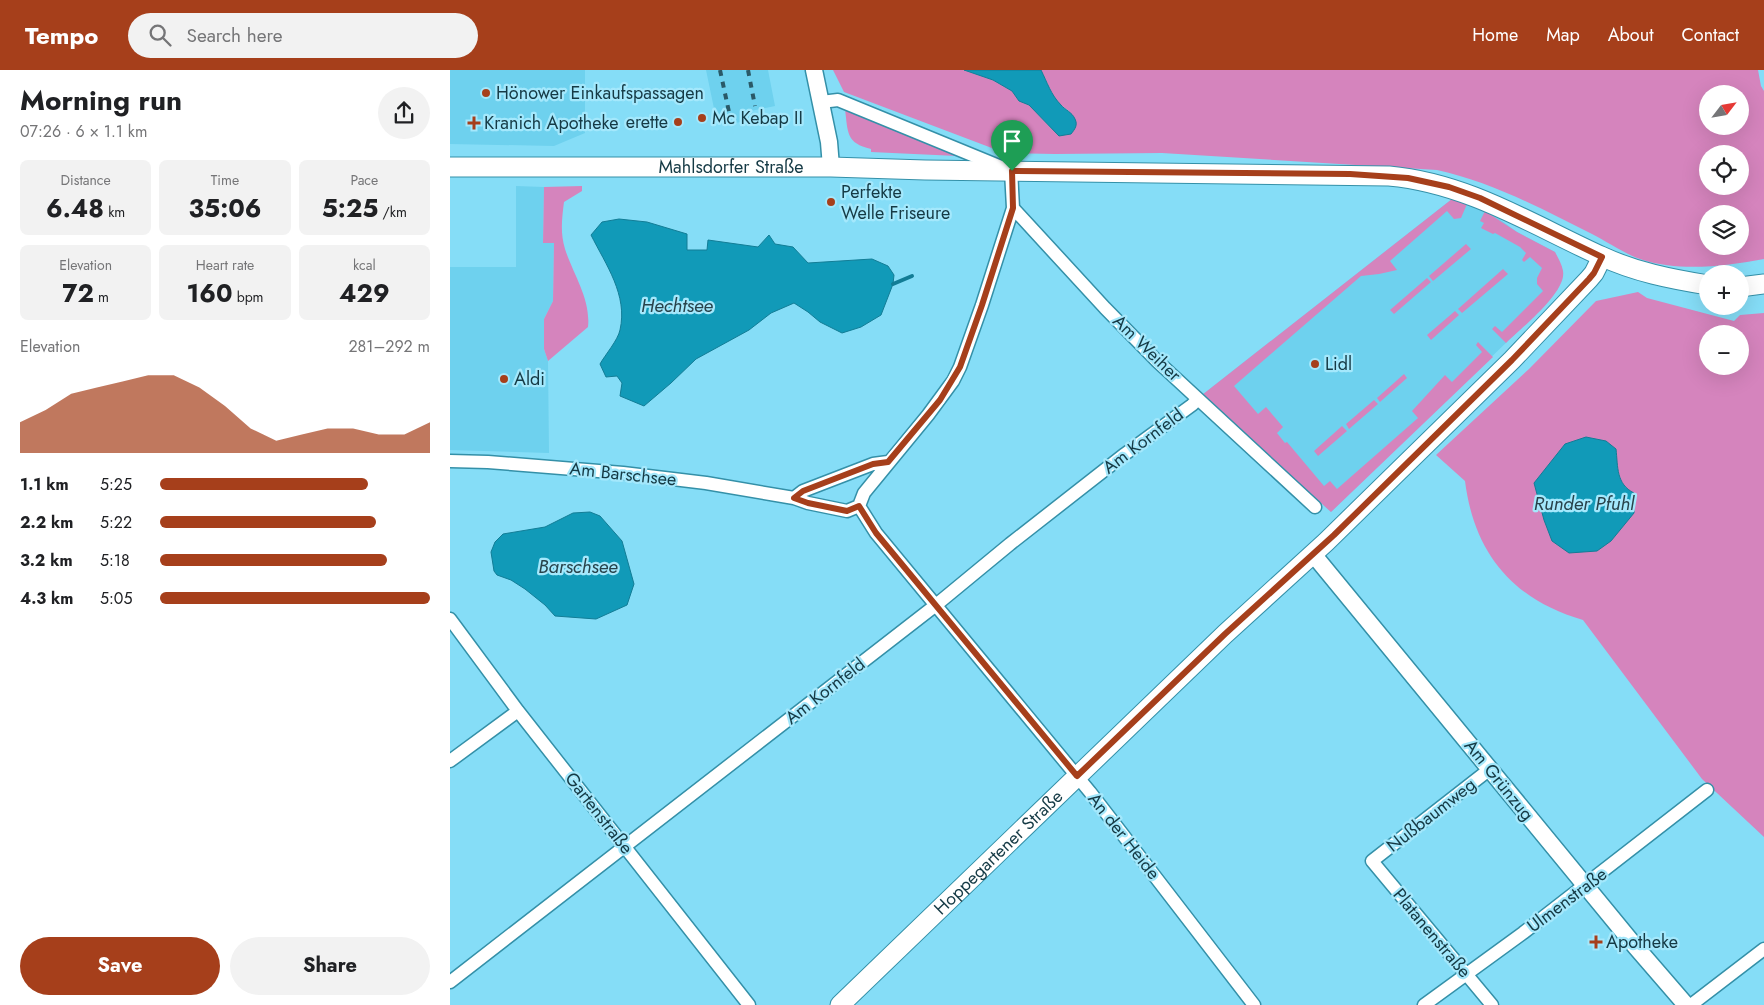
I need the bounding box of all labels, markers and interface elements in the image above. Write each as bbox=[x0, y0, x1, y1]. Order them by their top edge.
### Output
search box bbox=[128, 13, 478, 58]
text: Tempo bbox=[25, 18, 98, 53]
icon: search bbox=[146, 21, 174, 49]
text: Search here bbox=[186, 22, 283, 49]
text: Home bbox=[1472, 22, 1518, 48]
text: Map bbox=[1546, 22, 1580, 48]
text: About bbox=[1608, 22, 1653, 48]
text: Contact bbox=[1681, 22, 1739, 48]
text: Morning run bbox=[20, 80, 182, 121]
place label: Hönower Einkaufspassagen bbox=[496, 80, 704, 106]
north arrow bbox=[1699, 85, 1749, 135]
map controls bbox=[1699, 85, 1749, 375]
button: share bbox=[378, 87, 430, 139]
marker: Hönower Einkaufspassagen bbox=[480, 87, 492, 99]
place label: Mc Kebap II bbox=[712, 105, 803, 131]
place label: erette bbox=[626, 109, 668, 135]
place label: Kranich Apotheke bbox=[484, 110, 619, 136]
marker: Mc Kebap II bbox=[696, 112, 708, 124]
marker: erette bbox=[672, 116, 684, 128]
marker: Kranich Apotheke bbox=[468, 117, 480, 129]
text: 07:26 · 6 × 1.1 km bbox=[20, 120, 147, 143]
pin bbox=[991, 120, 1033, 171]
icon: arrive bbox=[998, 127, 1026, 155]
button: locate bbox=[1699, 145, 1749, 195]
street label: Mahlsdorfer Straße bbox=[659, 154, 803, 180]
text: Distance bbox=[61, 170, 111, 190]
text: Time bbox=[211, 170, 239, 190]
text: Pace bbox=[350, 170, 378, 190]
place label: Perfekte Welle Friseure bbox=[841, 179, 950, 226]
text: 6.48 bbox=[46, 190, 104, 226]
text: 35:06 bbox=[189, 190, 261, 226]
text: 5:25 bbox=[322, 190, 378, 226]
marker: Perfekte Welle Friseure bbox=[825, 196, 837, 208]
text: km bbox=[104, 202, 125, 222]
text: /km bbox=[378, 202, 407, 222]
button: layers bbox=[1699, 205, 1749, 255]
text: Elevation bbox=[59, 255, 112, 275]
text: Heart rate bbox=[196, 255, 254, 275]
text: kcal bbox=[353, 255, 376, 275]
button: + bbox=[1699, 265, 1749, 315]
text: 72 bbox=[62, 275, 94, 311]
text: 160 bbox=[186, 275, 232, 311]
text: 429 bbox=[339, 275, 390, 311]
text: m bbox=[94, 287, 109, 307]
text: bpm bbox=[232, 287, 264, 307]
water label: Hechtsee bbox=[641, 292, 714, 319]
street label: Am Weiher bbox=[1107, 309, 1188, 388]
button: − bbox=[1699, 325, 1749, 375]
text: Elevation bbox=[20, 335, 80, 358]
text: 281–292 m bbox=[348, 335, 430, 358]
place label: Lidl bbox=[1325, 351, 1352, 377]
marker: Lidl bbox=[1309, 358, 1321, 370]
place label: Aldi bbox=[514, 366, 545, 392]
marker: Aldi bbox=[498, 373, 510, 385]
street label: Am Kornfeld bbox=[1097, 402, 1189, 480]
street label: Am Barschsee bbox=[568, 455, 678, 493]
text: 1.1 km bbox=[20, 473, 69, 496]
text: 5:25 bbox=[100, 473, 132, 496]
water label: Runder Pfuhl bbox=[1534, 490, 1635, 517]
text: 2.2 km bbox=[20, 511, 73, 534]
text: 5:22 bbox=[100, 511, 132, 534]
text: 3.2 km bbox=[20, 549, 73, 572]
text: 5:18 bbox=[100, 549, 130, 572]
water label: Barschsee bbox=[538, 553, 618, 580]
text: 4.3 km bbox=[20, 587, 73, 610]
text: 5:05 bbox=[100, 587, 132, 610]
street label: Am Kornfeld bbox=[779, 651, 871, 731]
street label: Am Grünzug bbox=[1458, 734, 1540, 826]
street label: Gartenstraße bbox=[559, 767, 639, 859]
street label: Nußbaumweg bbox=[1381, 772, 1481, 858]
street label: Hoppegartener Straße bbox=[928, 784, 1069, 921]
street label: An der Heide bbox=[1082, 787, 1166, 885]
street label: Ulmenstraße bbox=[1522, 861, 1612, 939]
street label: Platanenstraße bbox=[1387, 883, 1477, 983]
place label: Apotheke bbox=[1606, 929, 1678, 955]
marker: Apotheke bbox=[1590, 936, 1602, 948]
button: Save bbox=[20, 937, 220, 995]
button: Share bbox=[230, 937, 430, 995]

